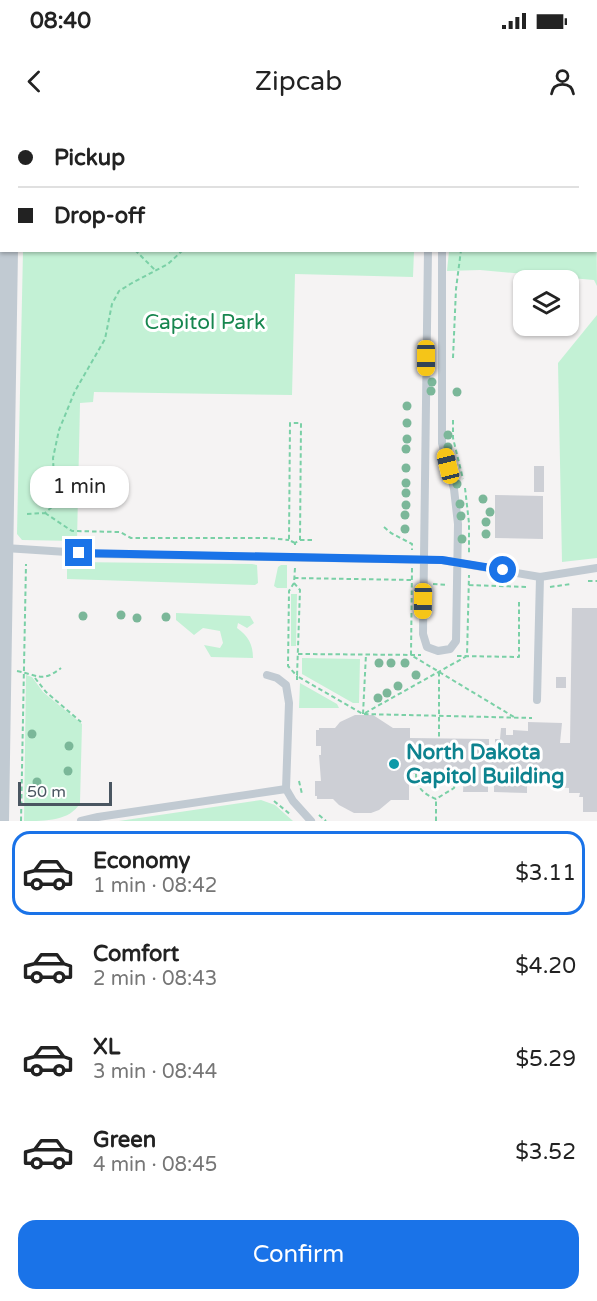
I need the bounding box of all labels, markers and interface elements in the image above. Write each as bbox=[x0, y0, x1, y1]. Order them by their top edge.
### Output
text: 08:40 bbox=[30, 8, 91, 34]
icon: back bbox=[18, 65, 51, 98]
text: Zipcab bbox=[255, 65, 342, 98]
icon: person bbox=[546, 65, 579, 98]
text: Pickup bbox=[54, 145, 125, 171]
text: Drop-off bbox=[54, 203, 145, 229]
map controls bbox=[513, 270, 579, 336]
button: layers bbox=[513, 270, 579, 336]
park label: Capitol Park bbox=[144, 310, 266, 335]
car bbox=[417, 340, 435, 376]
car bbox=[435, 446, 461, 486]
callout: 1 min bbox=[29, 466, 128, 508]
text: 1 min bbox=[53, 475, 106, 499]
route end bbox=[65, 539, 92, 566]
route start bbox=[489, 556, 516, 583]
car bbox=[414, 583, 432, 619]
place label: North Dakota Capitol Building bbox=[406, 740, 564, 789]
marker: North Dakota Capitol Building bbox=[387, 757, 401, 771]
scale bar bbox=[18, 779, 112, 806]
text: 50 m bbox=[27, 782, 66, 802]
icon: car bbox=[21, 846, 75, 900]
text: Economy bbox=[93, 848, 190, 874]
text: $3.11 bbox=[515, 860, 576, 886]
text: 1 min · 08:42 bbox=[93, 874, 217, 898]
icon: car bbox=[21, 939, 75, 993]
text: Comfort bbox=[93, 941, 179, 967]
text: $4.20 bbox=[515, 953, 576, 979]
text: 2 min · 08:43 bbox=[93, 967, 217, 991]
icon: car bbox=[21, 1032, 75, 1086]
text: XL bbox=[93, 1034, 120, 1060]
text: $5.29 bbox=[515, 1046, 576, 1072]
text: 3 min · 08:44 bbox=[93, 1060, 217, 1084]
icon: car bbox=[21, 1125, 75, 1179]
text: Green bbox=[93, 1127, 156, 1153]
text: $3.52 bbox=[515, 1139, 576, 1165]
text: 4 min · 08:45 bbox=[93, 1153, 217, 1177]
button: Confirm bbox=[18, 1220, 579, 1289]

